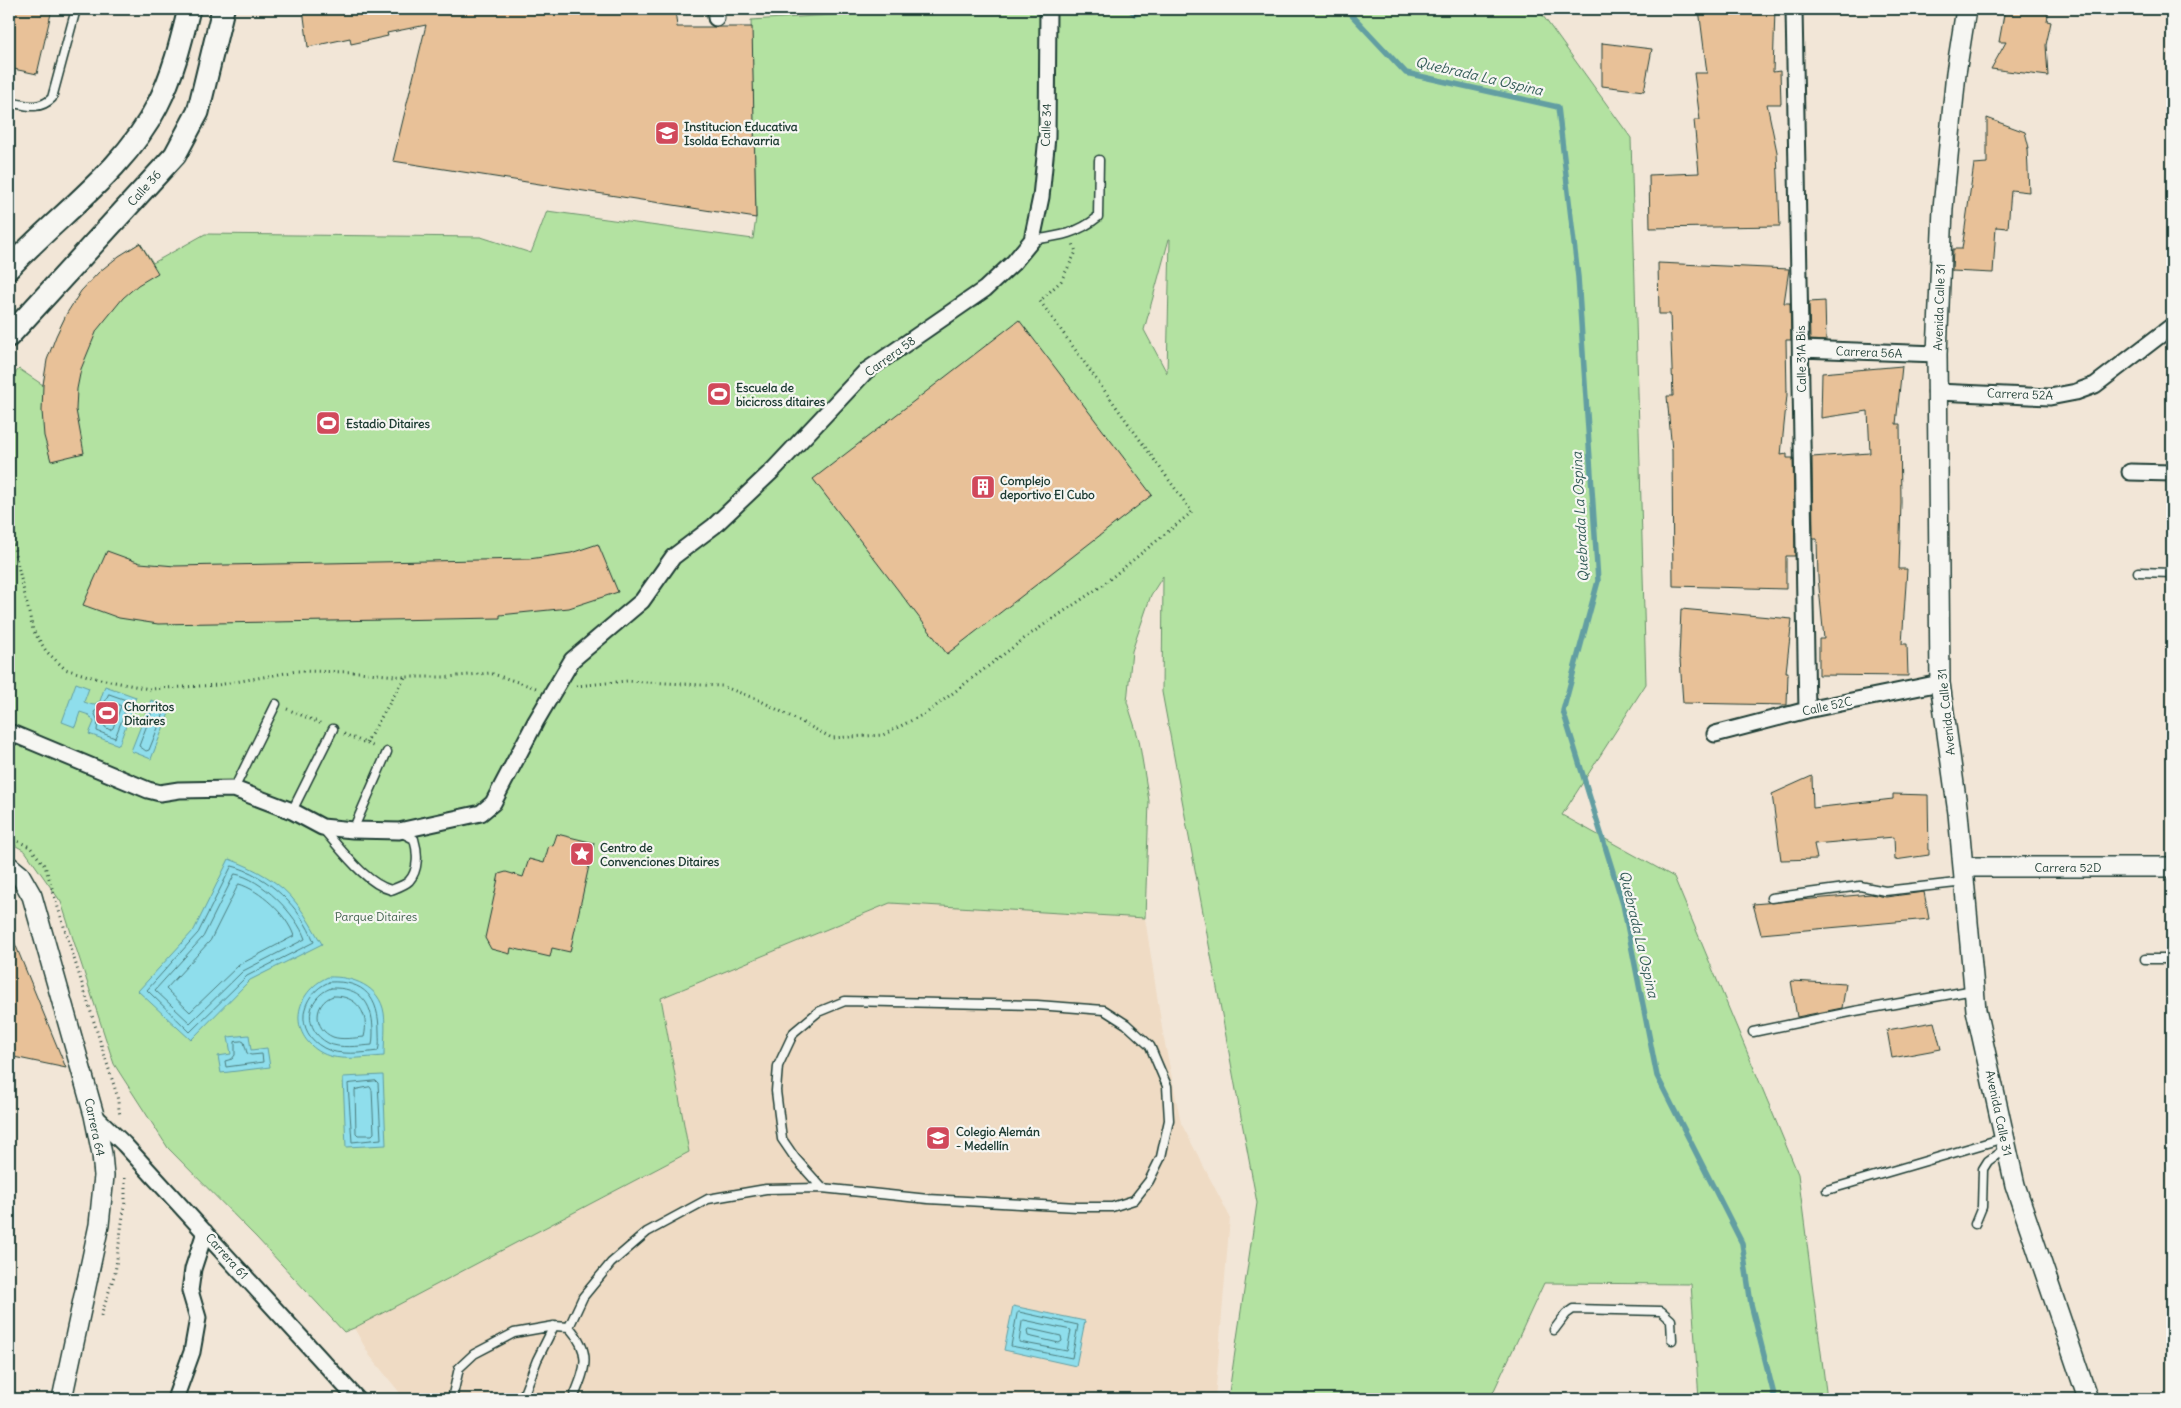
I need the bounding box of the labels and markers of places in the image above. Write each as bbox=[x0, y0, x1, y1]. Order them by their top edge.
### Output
place label: Institucion Educativa Isolda Echavarria bbox=[684, 119, 798, 148]
school or university icon: Institucion Educativa Isolda Echavarria bbox=[654, 120, 680, 146]
place label: Escuela de bicicross ditaires bbox=[736, 380, 826, 409]
sports icon: Escuela de bicicross ditaires bbox=[706, 381, 732, 407]
sports icon: Estadio Ditaires bbox=[315, 410, 341, 436]
place label: Estadio Ditaires bbox=[346, 416, 430, 431]
place label: Complejo deportivo El Cubo bbox=[1000, 473, 1095, 503]
building icon: Complejo deportivo El Cubo bbox=[970, 474, 996, 500]
place label: Chorritos Ditaires bbox=[124, 699, 175, 728]
sports icon: Chorritos Ditaires bbox=[94, 700, 120, 726]
place label: Centro de Convenciones Ditaires bbox=[600, 840, 720, 869]
place icon: Centro de Convenciones Ditaires bbox=[569, 841, 595, 867]
place label: Colegio Alemán - Medellín bbox=[956, 1124, 1040, 1153]
school or university icon: Colegio Alemán - Medellín bbox=[925, 1125, 951, 1151]

